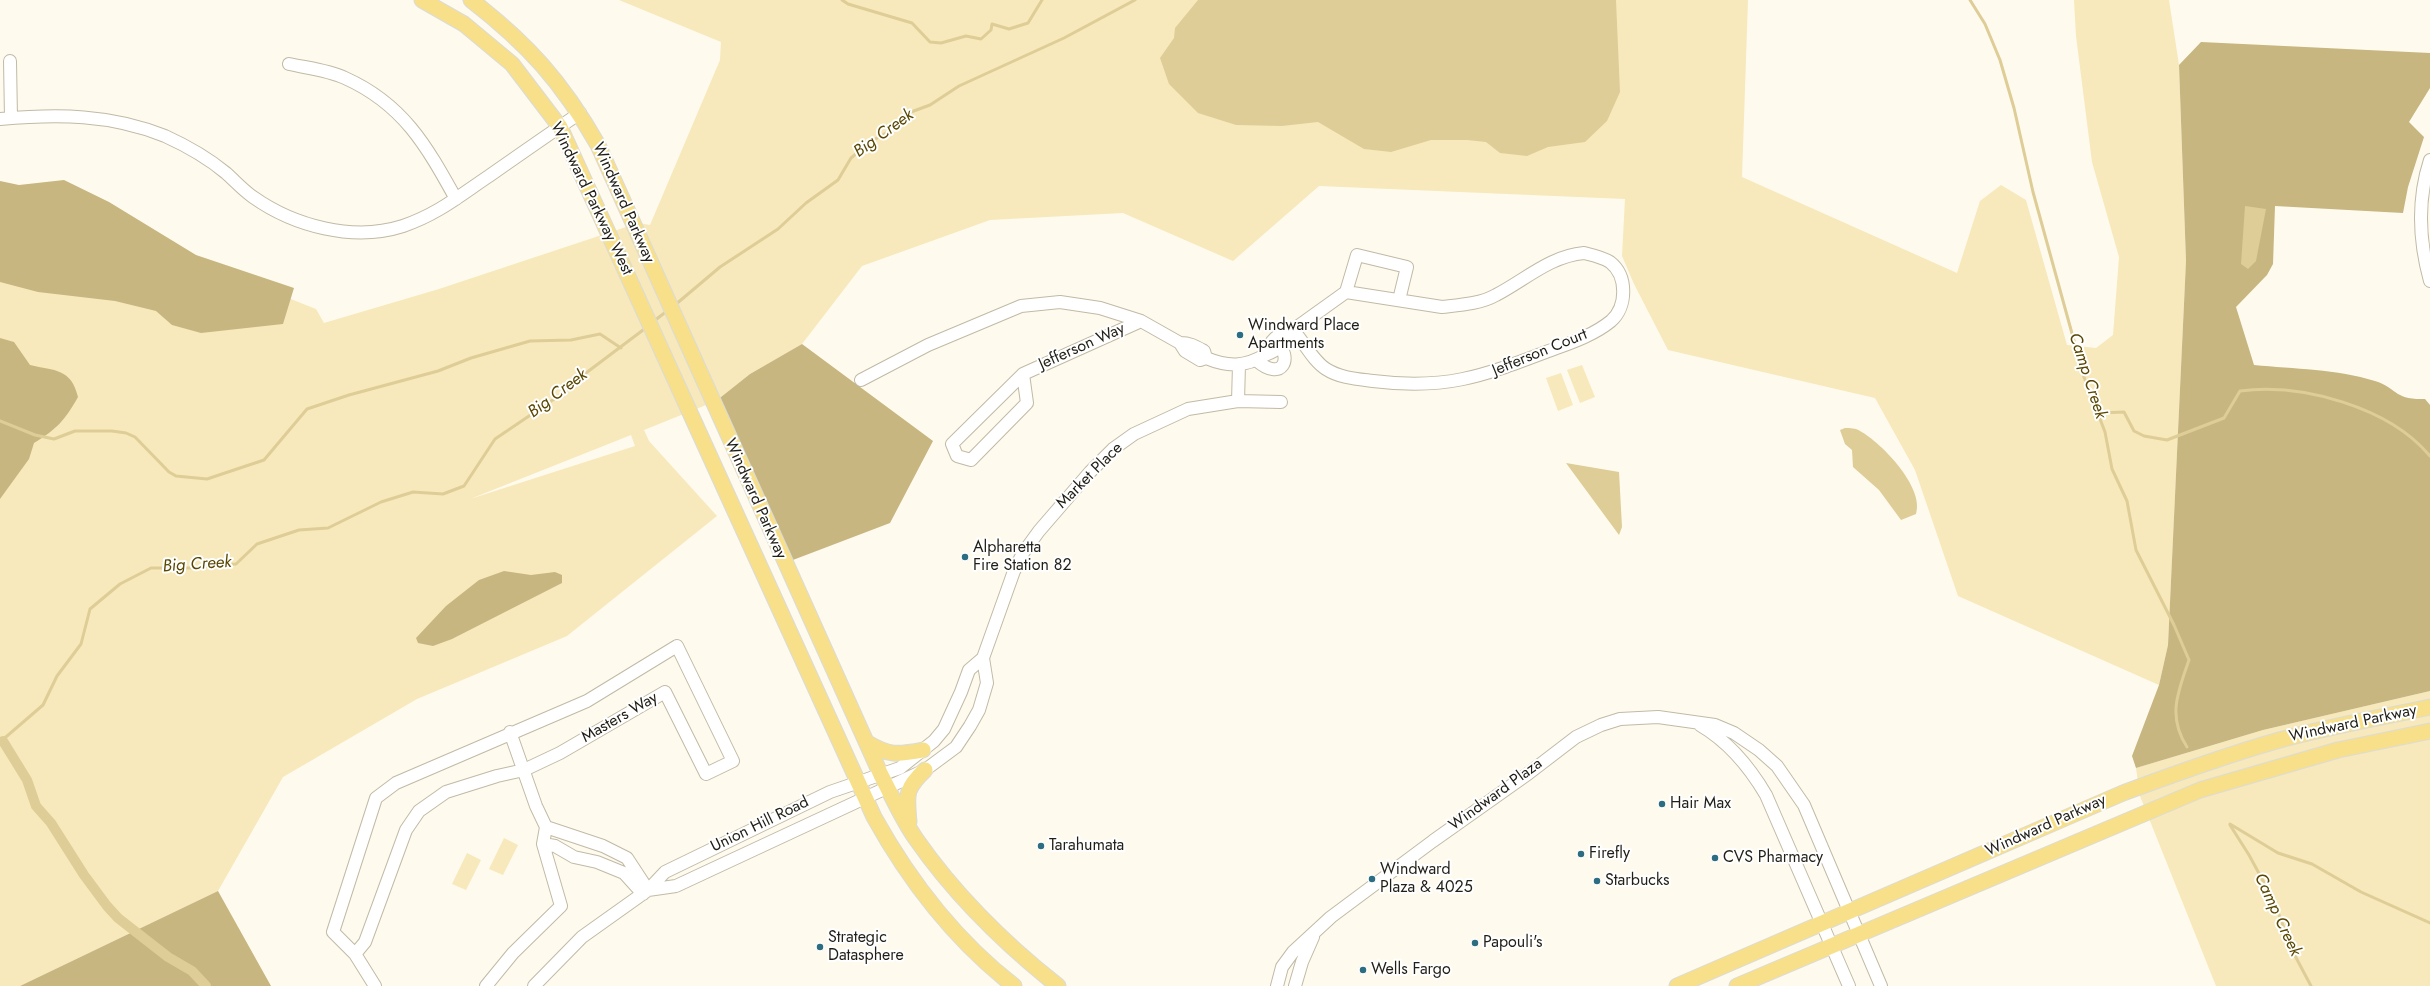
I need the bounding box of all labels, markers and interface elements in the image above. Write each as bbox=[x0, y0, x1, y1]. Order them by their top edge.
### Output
water label: Big Creek bbox=[850, 105, 918, 163]
street label: Windward Parkway West bbox=[546, 119, 636, 279]
street label: Windward Parkway bbox=[588, 140, 658, 266]
place label: Windward Place Apartments bbox=[1248, 316, 1360, 354]
street label: Jefferson Way bbox=[1036, 319, 1128, 375]
street label: Jefferson Court bbox=[1490, 325, 1590, 381]
marker: Windward Place Apartments bbox=[1235, 330, 1245, 340]
water label: Camp Creek bbox=[2064, 330, 2110, 422]
water label: Big Creek bbox=[524, 365, 592, 423]
street label: Windward Parkway bbox=[720, 436, 790, 562]
street label: Market Place bbox=[1053, 439, 1127, 513]
place label: Alpharetta Fire Station 82 bbox=[973, 538, 1072, 576]
water label: Big Creek bbox=[162, 552, 232, 578]
marker: Alpharetta Fire Station 82 bbox=[960, 552, 970, 562]
street label: Masters Way bbox=[578, 688, 662, 748]
street label: Windward Parkway bbox=[2288, 701, 2418, 747]
street label: Windward Plaza bbox=[1446, 755, 1546, 835]
street label: Windward Parkway bbox=[1983, 791, 2109, 861]
street label: Union Hill Road bbox=[708, 793, 812, 857]
place label: Hair Max bbox=[1670, 794, 1731, 814]
marker: Hair Max bbox=[1657, 799, 1667, 809]
place label: Tarahumata bbox=[1049, 836, 1124, 856]
marker: Tarahumata bbox=[1036, 841, 1046, 851]
place label: Firefly bbox=[1589, 844, 1630, 864]
place label: CVS Pharmacy bbox=[1723, 848, 1823, 868]
marker: Firefly bbox=[1576, 849, 1586, 859]
marker: CVS Pharmacy bbox=[1710, 853, 1720, 863]
place label: Windward Plaza & 4025 bbox=[1380, 860, 1473, 898]
water label: Camp Creek bbox=[2249, 870, 2305, 960]
place label: Starbucks bbox=[1605, 871, 1669, 891]
marker: Windward Plaza & 4025 bbox=[1367, 874, 1377, 884]
marker: Starbucks bbox=[1592, 876, 1602, 886]
place label: Strategic Datasphere bbox=[828, 928, 904, 966]
place label: Papouli's bbox=[1483, 933, 1542, 953]
marker: Papouli's bbox=[1470, 938, 1480, 948]
marker: Strategic Datasphere bbox=[815, 942, 825, 952]
place label: Wells Fargo bbox=[1371, 960, 1451, 980]
marker: Wells Fargo bbox=[1358, 965, 1368, 975]

